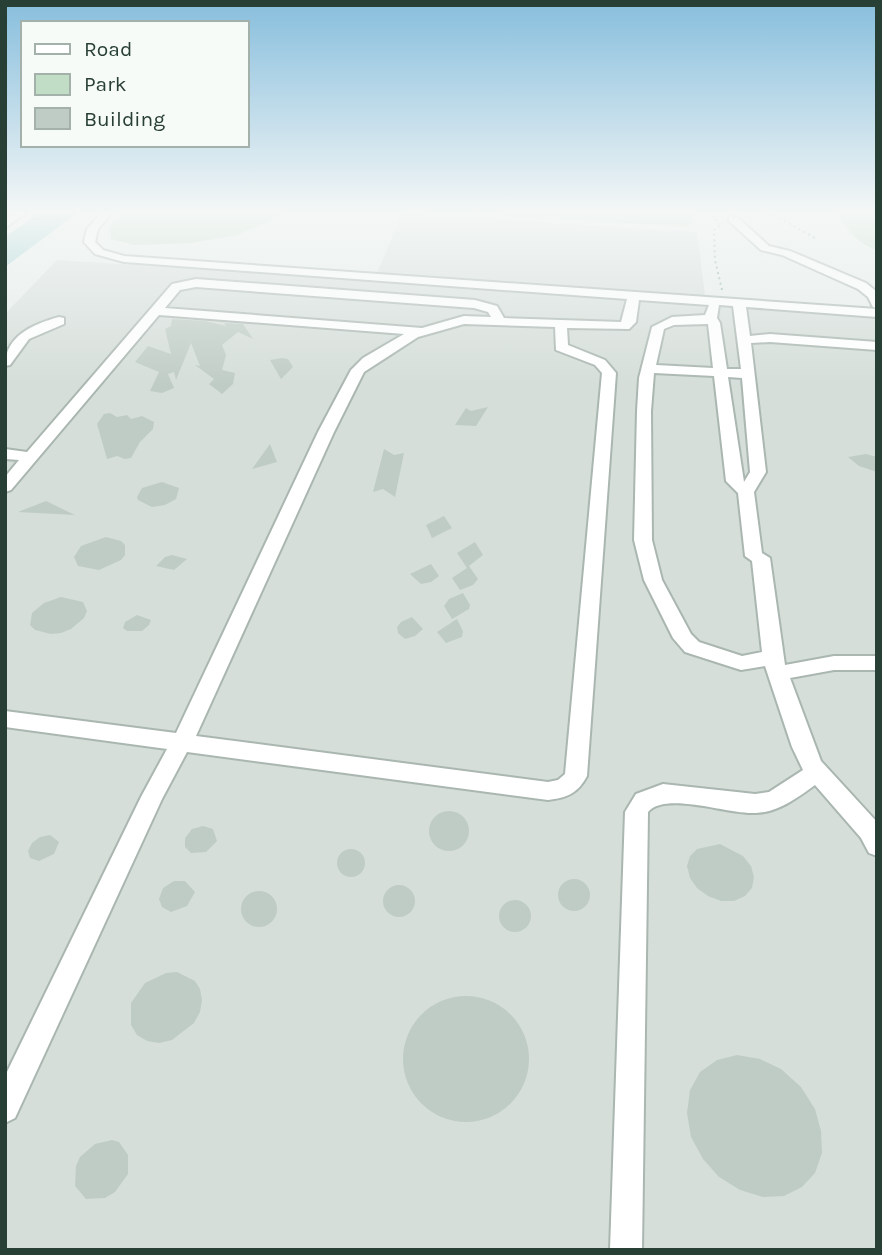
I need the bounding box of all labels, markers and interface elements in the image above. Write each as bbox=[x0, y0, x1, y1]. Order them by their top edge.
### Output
legend bbox=[21, 21, 248, 147]
text: Road bbox=[84, 37, 132, 61]
text: Park bbox=[84, 72, 127, 96]
text: Building bbox=[84, 107, 165, 131]

